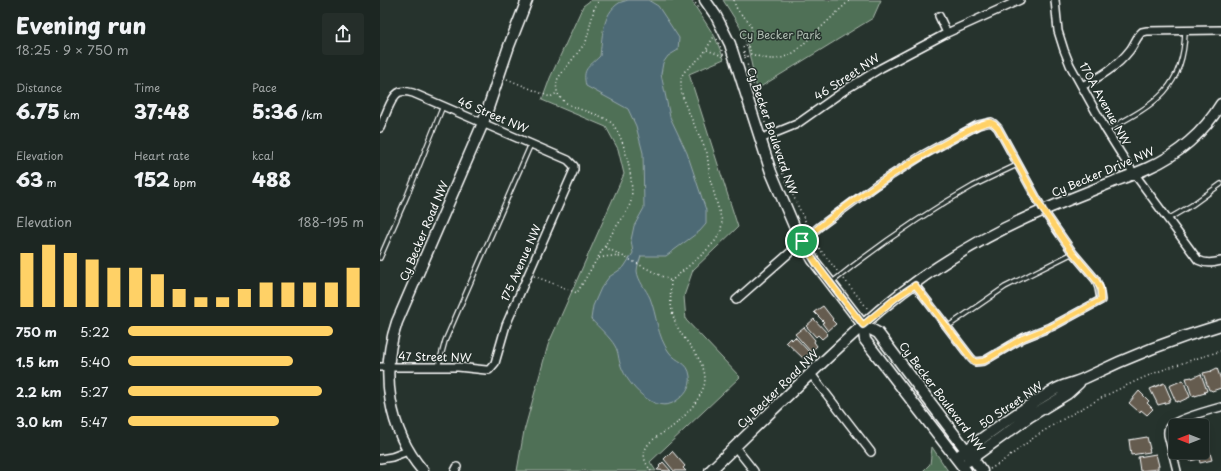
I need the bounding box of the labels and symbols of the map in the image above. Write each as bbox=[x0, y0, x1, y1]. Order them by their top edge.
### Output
park label: Cy Becker Park bbox=[739, 26, 821, 43]
street label: 46 Street NW bbox=[811, 49, 883, 104]
street label: 170A Avenue NW bbox=[1075, 59, 1136, 149]
street label: Cy Becker Boulevard NW bbox=[743, 65, 802, 197]
street label: 46 Street NW bbox=[455, 92, 531, 137]
street label: Cy Becker Drive NW bbox=[1049, 142, 1157, 201]
street label: Cy Becker Road NW bbox=[395, 178, 452, 284]
street label: 175 Avenue NW bbox=[496, 221, 545, 304]
pin bbox=[785, 224, 819, 258]
street label: Cy Becker Boulevard NW bbox=[895, 338, 990, 455]
street label: Cy Becker Road NW bbox=[733, 345, 822, 432]
street label: 47 Street NW bbox=[398, 347, 472, 366]
street label: 50 Street NW bbox=[975, 377, 1046, 432]
north arrow bbox=[1169, 419, 1209, 459]

